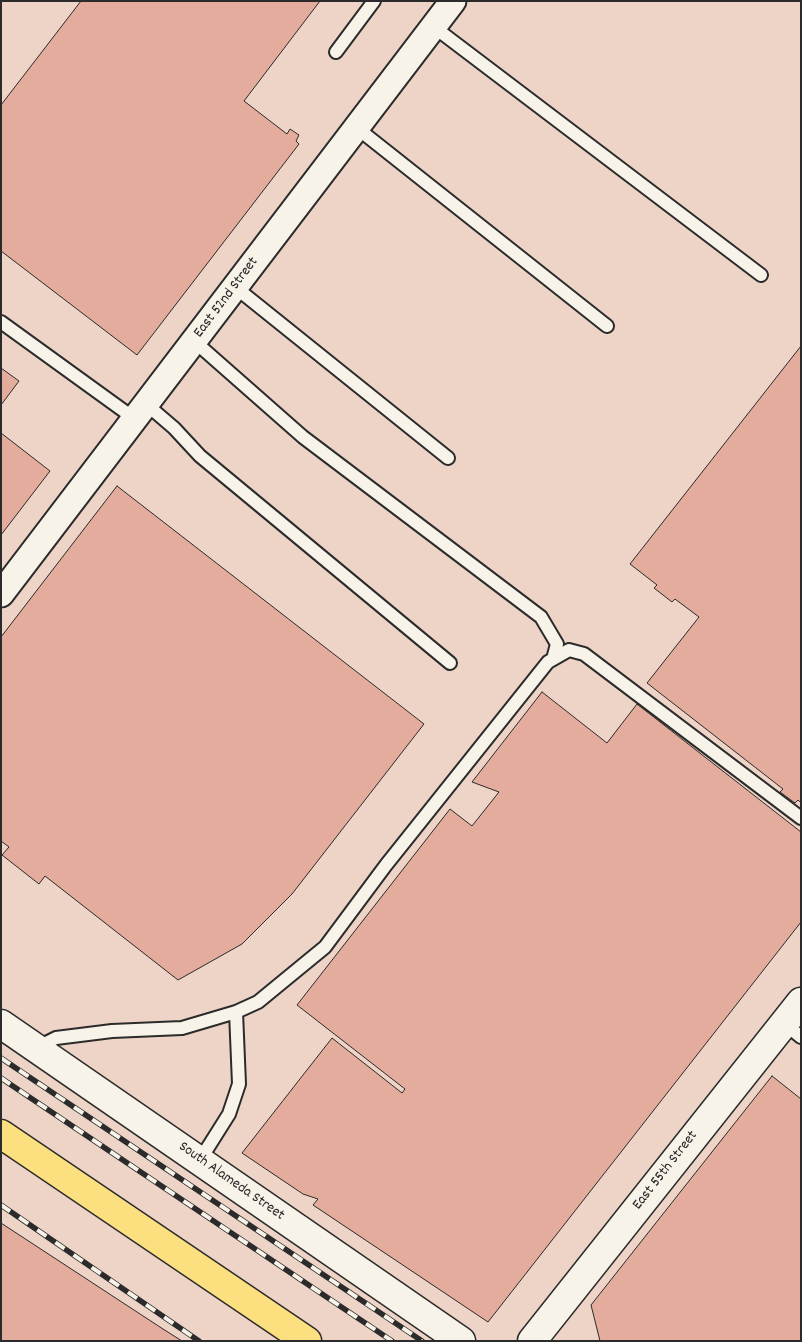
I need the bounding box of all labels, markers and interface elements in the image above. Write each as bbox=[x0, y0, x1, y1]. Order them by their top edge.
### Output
street label: East 52nd Street bbox=[191, 254, 263, 342]
street label: East 55th Street bbox=[630, 1128, 702, 1214]
street label: South Alameda Street bbox=[175, 1139, 287, 1225]

